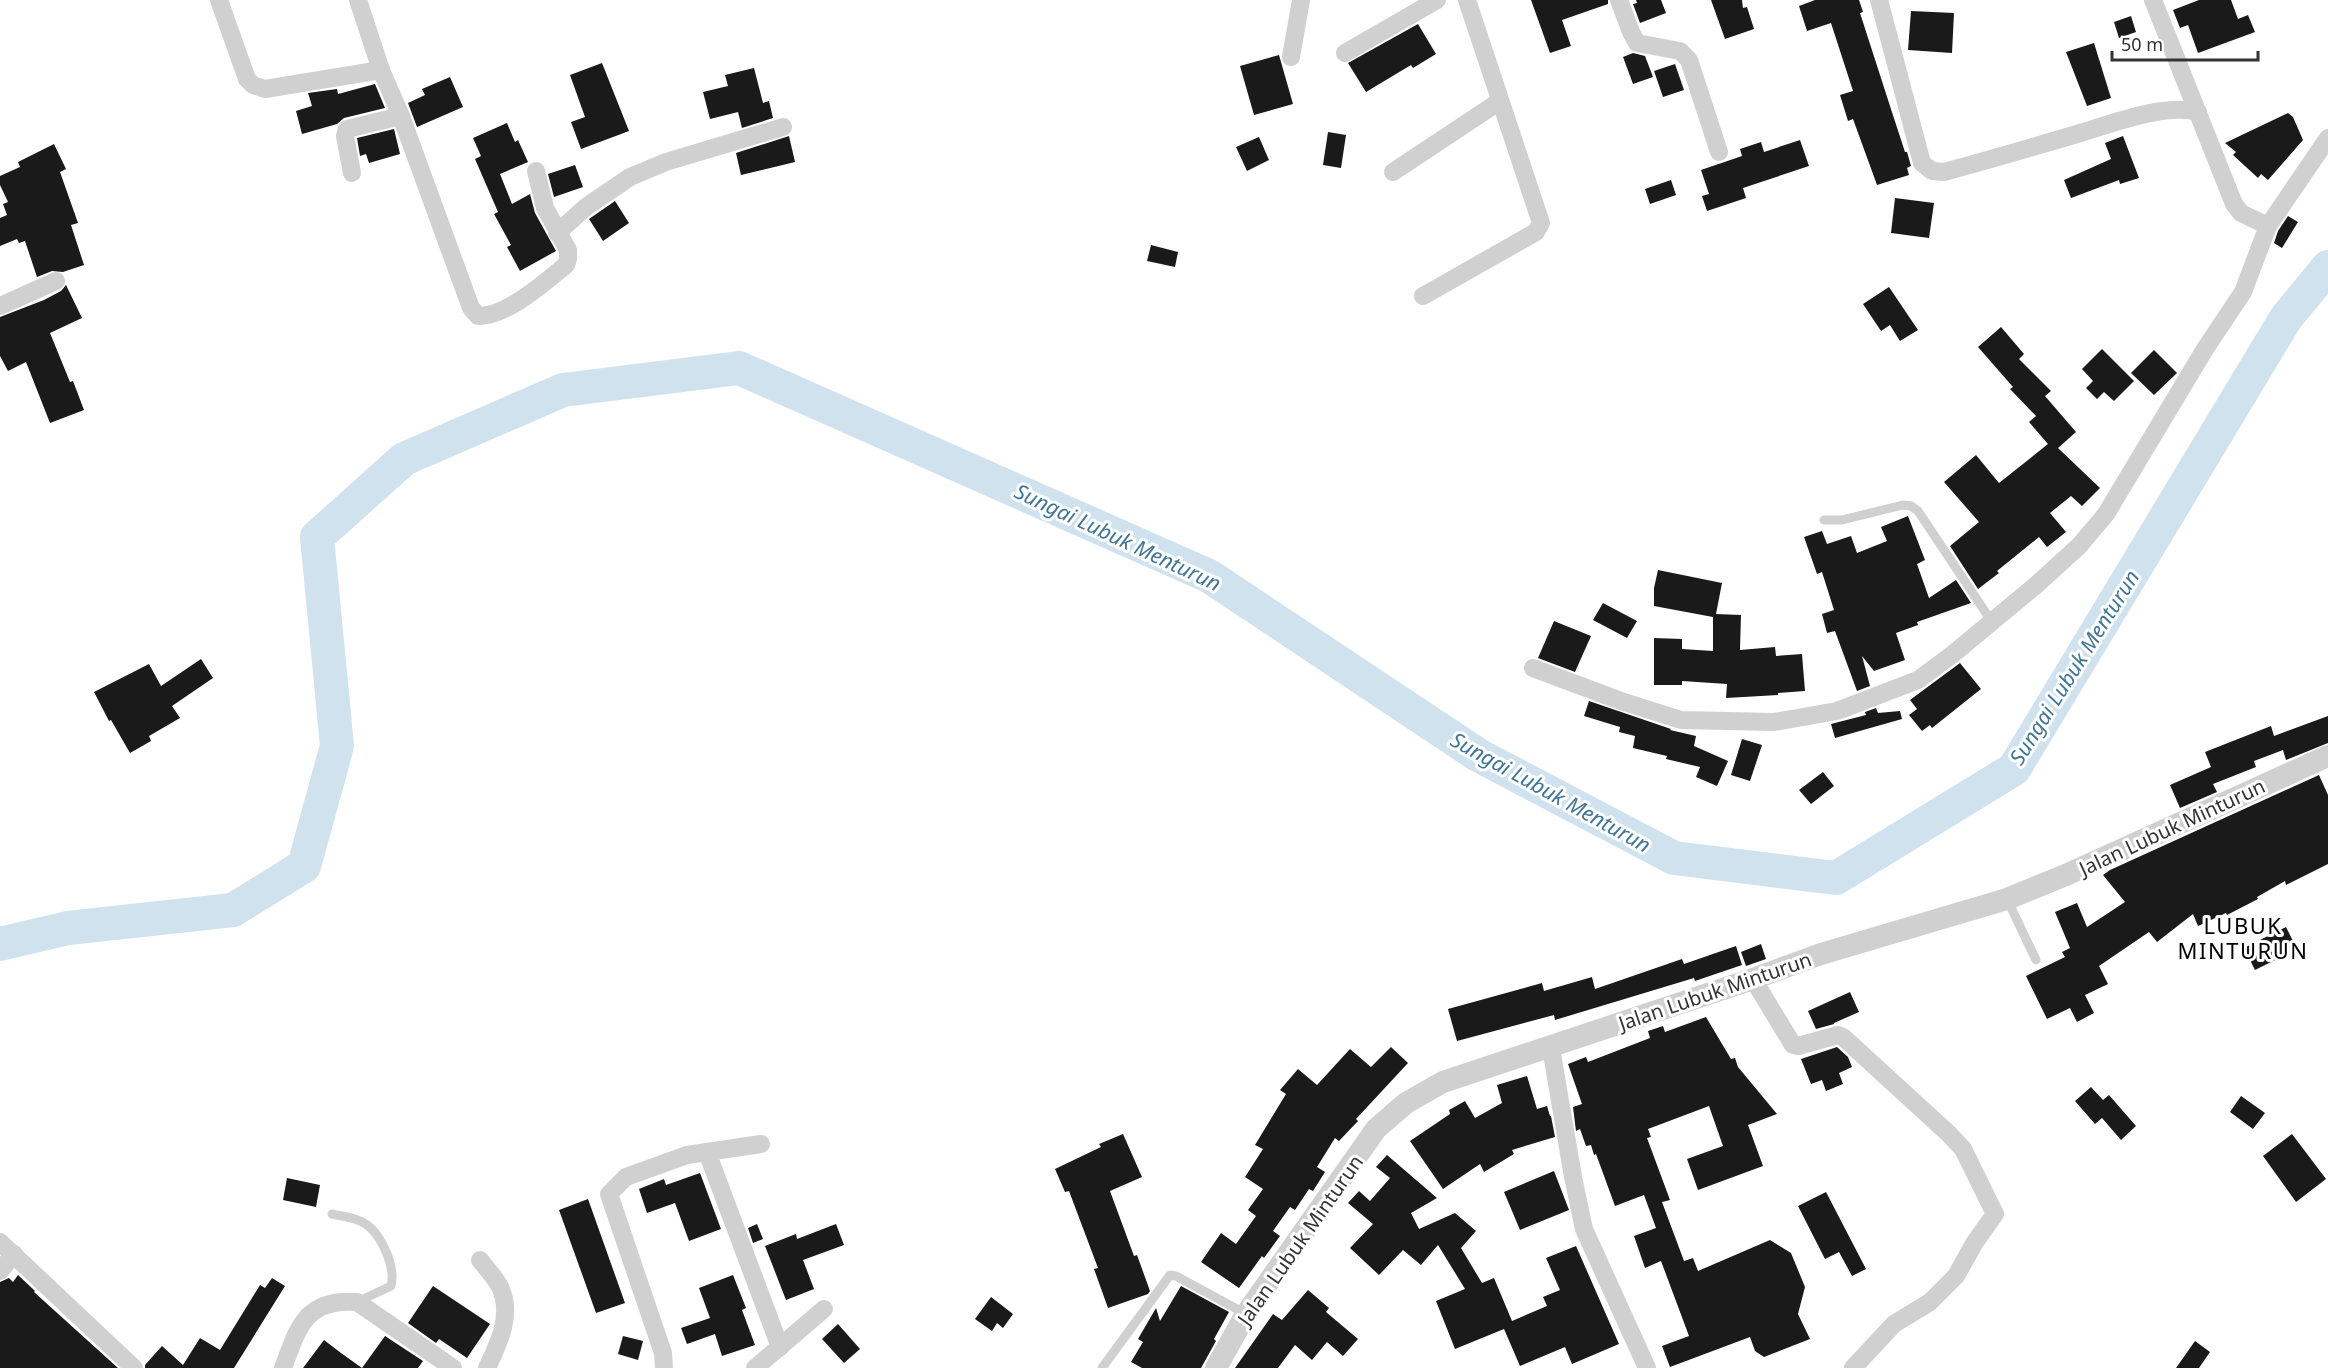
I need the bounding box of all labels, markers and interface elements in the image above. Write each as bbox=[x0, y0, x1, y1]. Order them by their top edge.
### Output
scale bar bbox=[2112, 24, 2258, 62]
text: 50 m bbox=[2121, 32, 2163, 56]
water label: Sungai Lubuk Menturun bbox=[1010, 477, 1226, 597]
water label: Sungai Lubuk Menturun bbox=[2003, 564, 2145, 770]
water label: Sungai Lubuk Menturun bbox=[1446, 725, 1656, 859]
street label: Jalan Lubuk Minturun bbox=[2073, 772, 2269, 883]
district label: LUBUK MINTURUN bbox=[2178, 910, 2308, 965]
street label: Jalan Lubuk Minturun bbox=[1613, 945, 1815, 1037]
street label: Jalan Lubuk Minturun bbox=[1230, 1149, 1369, 1332]

